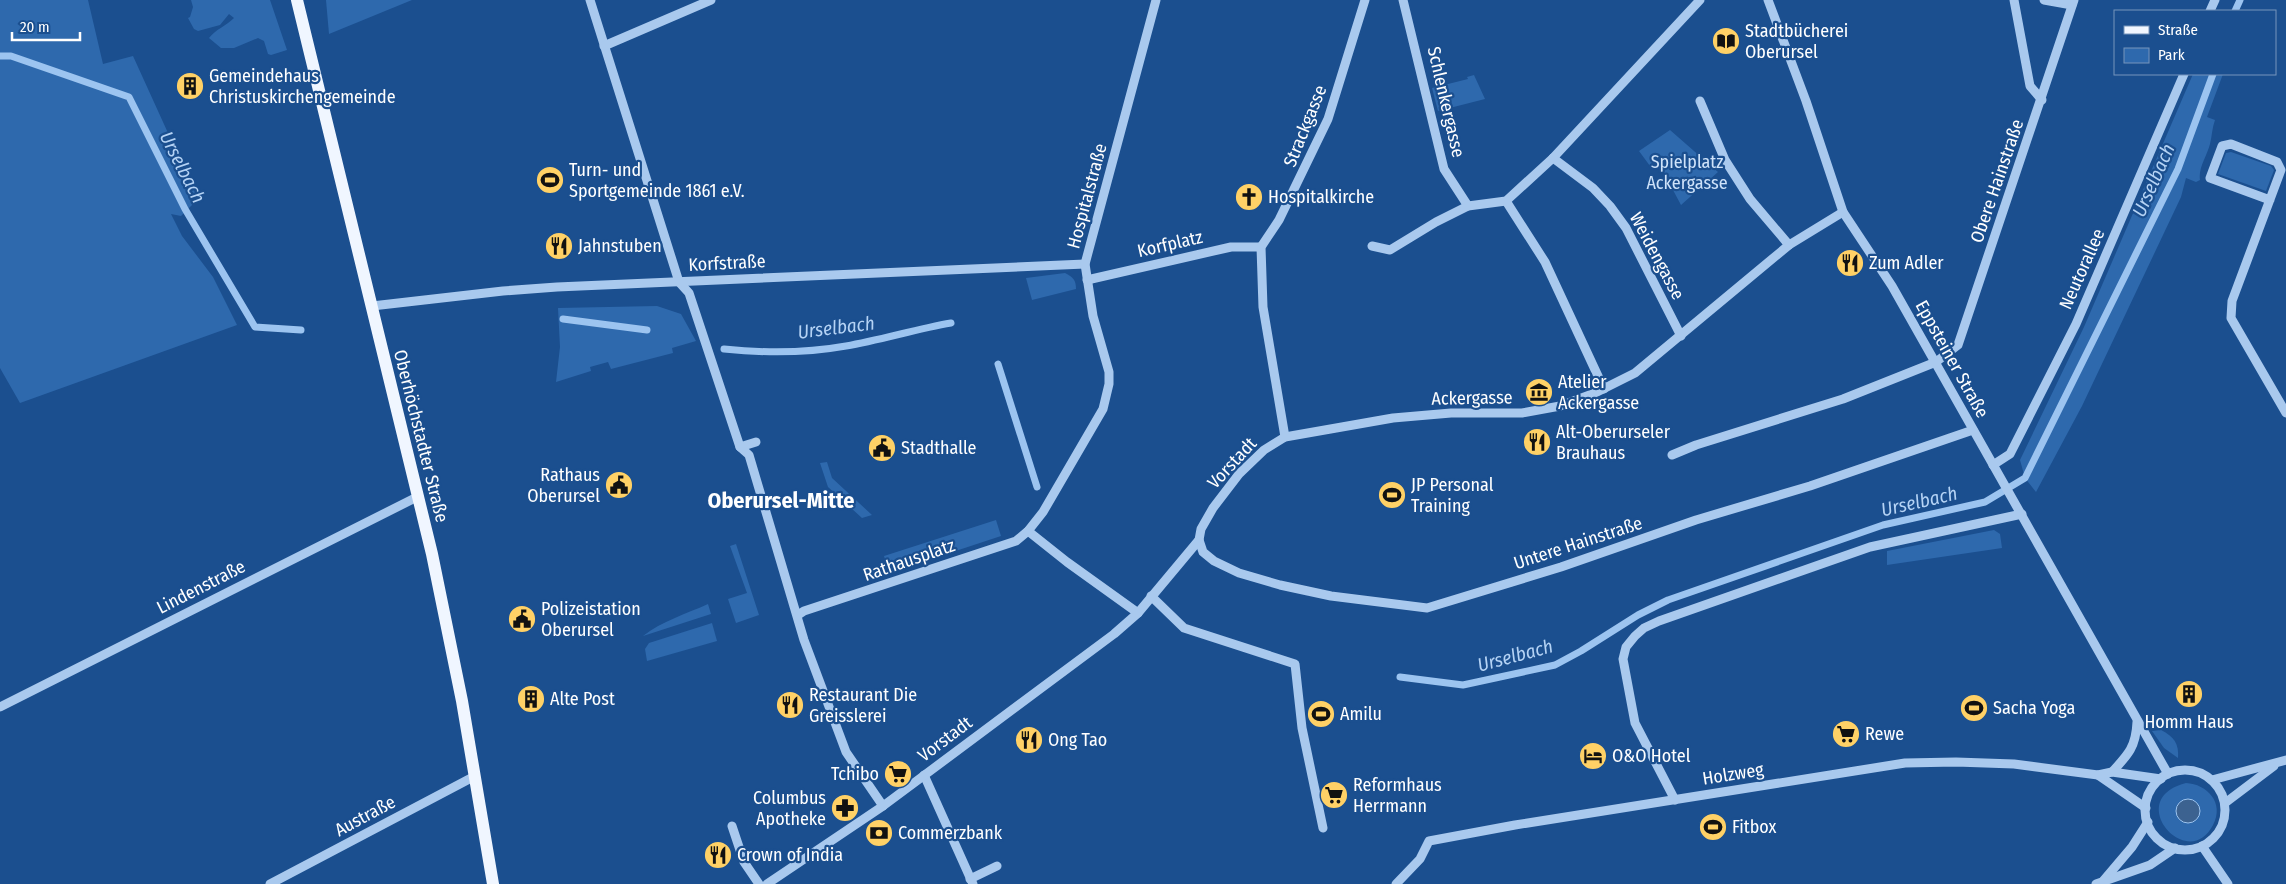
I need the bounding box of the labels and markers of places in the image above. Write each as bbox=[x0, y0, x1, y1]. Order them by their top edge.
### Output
place label: Stadtbücherei Oberursel bbox=[1745, 20, 1848, 63]
library icon: Stadtbücherei Oberursel bbox=[1711, 26, 1741, 56]
place label: Gemeindehaus Christuskirchengemeinde bbox=[209, 65, 396, 108]
building icon: Gemeindehaus Christuskirchengemeinde bbox=[175, 71, 205, 101]
place label: Turn- und Sportgemeinde 1861 e.V. bbox=[569, 159, 745, 202]
sports icon: Turn- und Sportgemeinde 1861 e.V. bbox=[535, 165, 565, 195]
church icon: Hospitalkirche bbox=[1234, 182, 1264, 212]
place label: Hospitalkirche bbox=[1268, 186, 1374, 208]
restaurant icon: Jahnstuben bbox=[544, 231, 574, 261]
place label: Jahnstuben bbox=[578, 235, 662, 257]
restaurant icon: Zum Adler bbox=[1835, 248, 1865, 278]
place label: Zum Adler bbox=[1869, 252, 1944, 274]
place label: Atelier Ackergasse bbox=[1558, 371, 1639, 414]
museum icon: Atelier Ackergasse bbox=[1524, 377, 1554, 407]
place label: Alt-Oberurseler Brauhaus bbox=[1556, 421, 1671, 464]
restaurant icon: Alt-Oberurseler Brauhaus bbox=[1522, 427, 1552, 457]
public building icon: Stadthalle bbox=[867, 433, 897, 463]
place label: Stadthalle bbox=[901, 437, 977, 459]
place label: Rathaus Oberursel bbox=[527, 464, 600, 507]
public building icon: Rathaus Oberursel bbox=[604, 470, 634, 500]
place label: JP Personal Training bbox=[1411, 474, 1494, 517]
sports icon: JP Personal Training bbox=[1377, 480, 1407, 510]
place label: Polizeistation Oberursel bbox=[541, 598, 641, 641]
public building icon: Polizeistation Oberursel bbox=[507, 604, 537, 634]
building icon: Homm Haus bbox=[2174, 679, 2204, 709]
building icon: Alte Post bbox=[516, 684, 546, 714]
place label: Restaurant Die Greisslerei bbox=[809, 684, 917, 727]
place label: Alte Post bbox=[550, 688, 615, 710]
restaurant icon: Restaurant Die Greisslerei bbox=[775, 690, 805, 720]
sports icon: Sacha Yoga bbox=[1959, 693, 1989, 723]
place label: Sacha Yoga bbox=[1993, 697, 2075, 719]
sports icon: Amilu bbox=[1306, 699, 1336, 729]
place label: Amilu bbox=[1340, 703, 1382, 725]
place label: Homm Haus bbox=[2144, 711, 2234, 733]
supermarket icon: Rewe bbox=[1831, 719, 1861, 749]
place label: Rewe bbox=[1865, 723, 1904, 745]
restaurant icon: Ong Tao bbox=[1014, 725, 1044, 755]
place label: Ong Tao bbox=[1048, 729, 1107, 751]
hotel icon: O&O Hotel bbox=[1578, 741, 1608, 771]
place label: O&O Hotel bbox=[1612, 745, 1691, 767]
supermarket icon: Tchibo bbox=[883, 759, 913, 789]
place label: Tchibo bbox=[831, 763, 879, 785]
place label: Reformhaus Herrmann bbox=[1353, 774, 1442, 817]
supermarket icon: Reformhaus Herrmann bbox=[1319, 780, 1349, 810]
place label: Columbus Apotheke bbox=[753, 787, 826, 830]
pharmacy icon: Columbus Apotheke bbox=[830, 793, 860, 823]
sports icon: Fitbox bbox=[1698, 812, 1728, 842]
place label: Fitbox bbox=[1732, 816, 1777, 838]
bank icon: Commerzbank bbox=[864, 818, 894, 848]
place label: Commerzbank bbox=[898, 822, 1003, 844]
restaurant icon: Crown of India bbox=[703, 840, 733, 870]
place label: Crown of India bbox=[737, 844, 843, 866]

